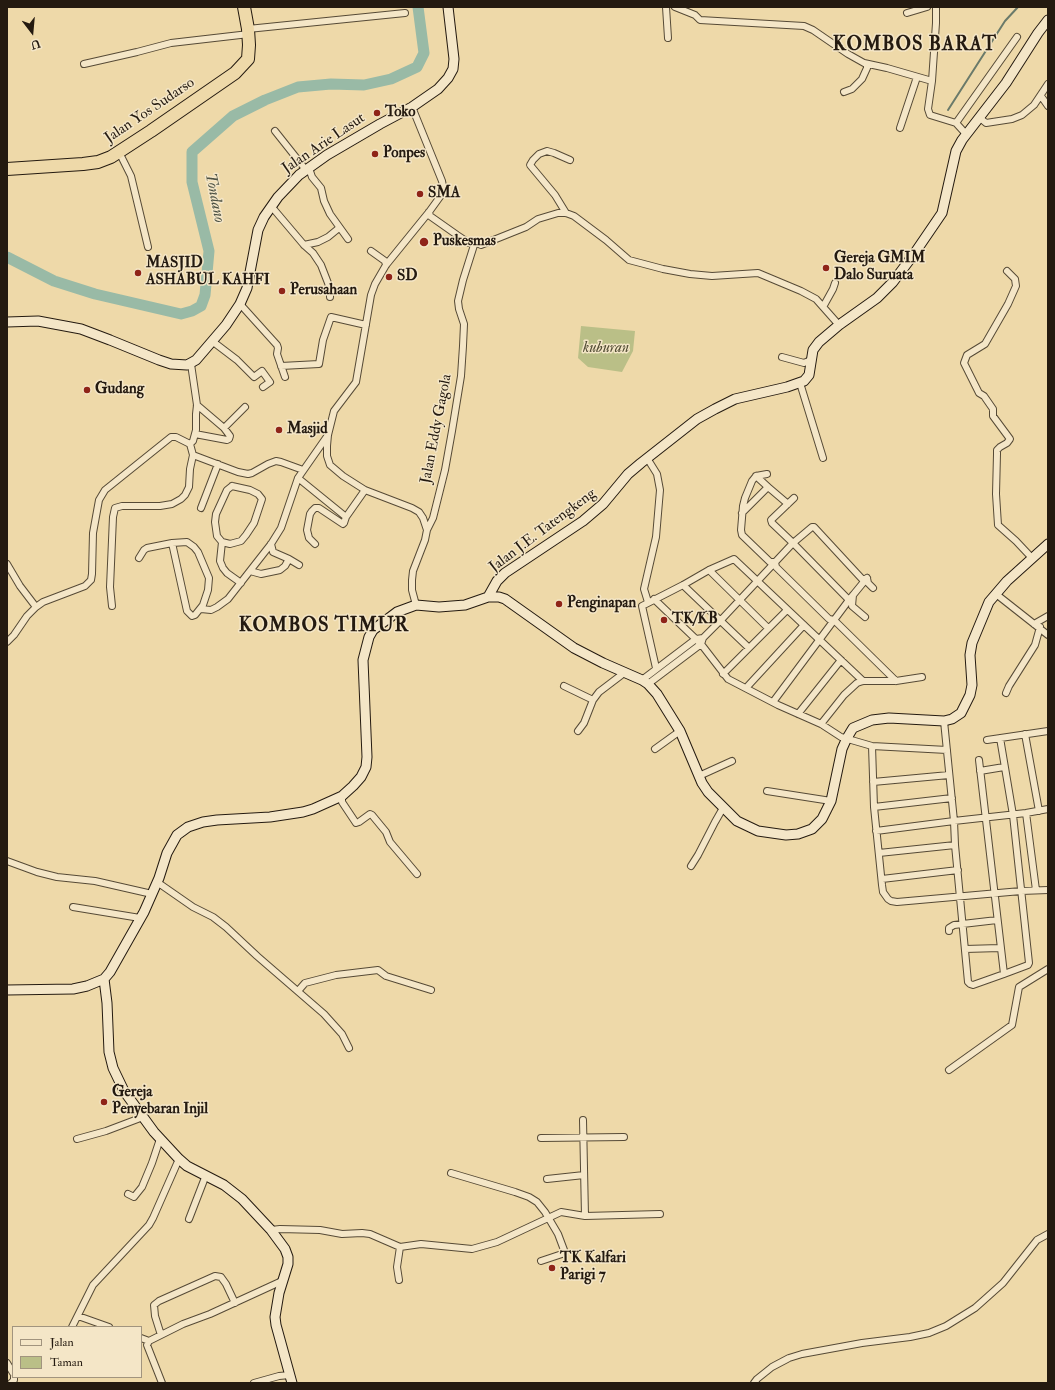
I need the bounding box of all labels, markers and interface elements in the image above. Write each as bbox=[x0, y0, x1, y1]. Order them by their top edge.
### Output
north arrow bbox=[12, 12, 52, 52]
district label: KOMBOS BARAT bbox=[833, 35, 997, 57]
text: U bbox=[29, 36, 42, 52]
street label: Jalan Yos Sudarso bbox=[102, 74, 198, 148]
place label: Toko bbox=[385, 104, 415, 122]
marker: Toko bbox=[372, 108, 382, 118]
street label: Jalan Arie Lasut bbox=[279, 110, 369, 178]
place label: Ponpes bbox=[383, 145, 425, 163]
marker: Ponpes bbox=[370, 149, 380, 159]
water label: Tondano bbox=[200, 171, 228, 225]
place label: SMA bbox=[428, 185, 460, 203]
marker: SMA bbox=[415, 189, 425, 199]
place label: Puskesmas bbox=[433, 233, 496, 251]
marker: Puskesmas bbox=[418, 236, 430, 248]
place label: Gereja GMIM Dalo Suruata bbox=[834, 250, 925, 285]
place label: MASJID ASHABUL KAHFI bbox=[146, 255, 270, 290]
marker: Gereja GMIM Dalo Suruata bbox=[821, 263, 831, 273]
marker: MASJID ASHABUL KAHFI bbox=[133, 268, 143, 278]
place label: SD bbox=[397, 268, 418, 286]
marker: SD bbox=[384, 272, 394, 282]
place label: Perusahaan bbox=[290, 282, 357, 300]
marker: Perusahaan bbox=[277, 286, 287, 296]
park label: kuburan bbox=[583, 340, 629, 358]
street label: Jalan Eddy Gagola bbox=[418, 373, 456, 485]
place label: Gudang bbox=[95, 381, 144, 399]
marker: Gudang bbox=[82, 385, 92, 395]
place label: Masjid bbox=[287, 421, 328, 439]
marker: Masjid bbox=[274, 425, 284, 435]
street label: Jalan J.E. Tatengkeng bbox=[486, 485, 600, 577]
place label: Penginapan bbox=[567, 595, 636, 613]
marker: Penginapan bbox=[554, 599, 564, 609]
place label: TK/KB bbox=[672, 611, 718, 629]
marker: TK/KB bbox=[659, 615, 669, 625]
district label: KOMBOS TIMUR bbox=[239, 616, 409, 638]
place label: Gereja Penyebaran Injil bbox=[112, 1084, 208, 1119]
marker: Gereja Penyebaran Injil bbox=[99, 1097, 109, 1107]
place label: TK Kalfari Parigi 7 bbox=[560, 1250, 626, 1285]
marker: TK Kalfari Parigi 7 bbox=[547, 1263, 557, 1273]
legend bbox=[12, 1326, 142, 1378]
text: Jalan bbox=[50, 1335, 74, 1350]
text: Taman bbox=[50, 1355, 83, 1370]

